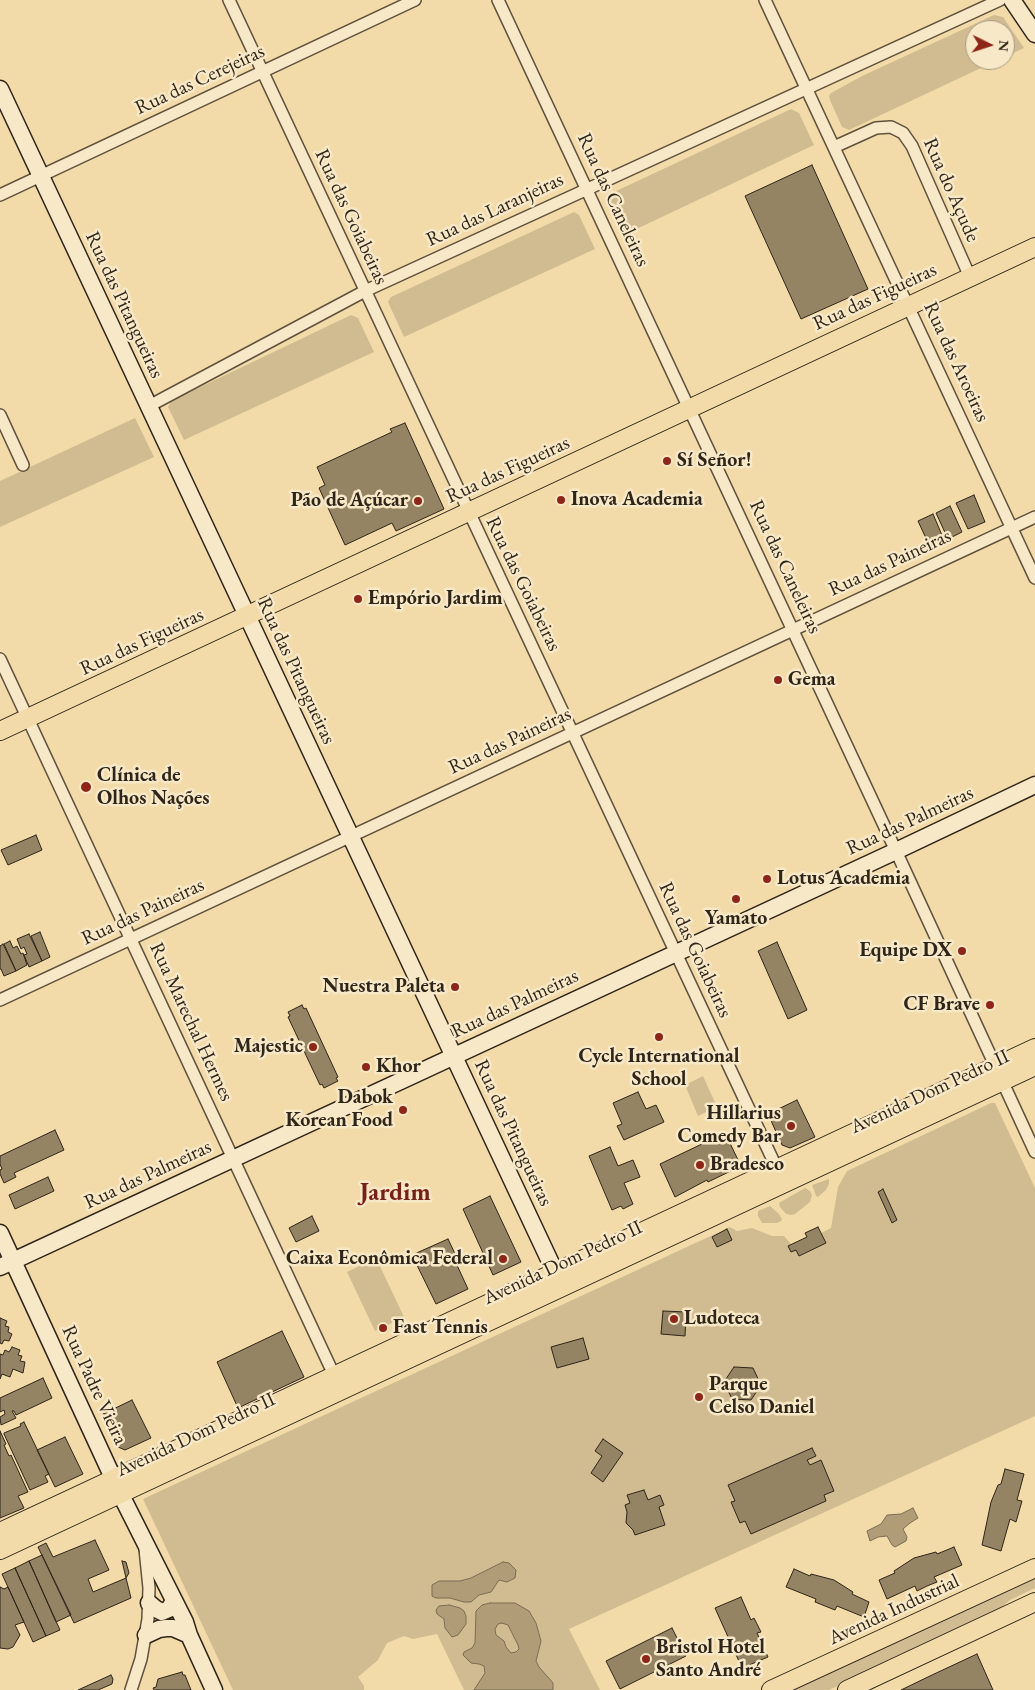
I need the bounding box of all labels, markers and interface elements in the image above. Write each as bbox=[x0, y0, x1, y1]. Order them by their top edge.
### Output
north arrow bbox=[965, 20, 1015, 70]
street label: Rua das Cerejeiras bbox=[131, 40, 269, 120]
text: N bbox=[995, 40, 1013, 52]
street label: Rua das Caneleiras bbox=[572, 129, 654, 271]
street label: Rua do Açude bbox=[917, 134, 985, 246]
street label: Rua das Goiabeiras bbox=[309, 145, 393, 289]
street label: Rua das Laranjeiras bbox=[423, 168, 567, 252]
street label: Rua das Pitangueiras bbox=[79, 228, 169, 382]
street label: Rua das Figueiras bbox=[809, 258, 941, 336]
street label: Rua das Aroeiras bbox=[918, 298, 994, 426]
street label: Rua das Figueiras bbox=[442, 431, 574, 509]
place label: Sí Señor! bbox=[677, 449, 751, 473]
marker: Sí Señor! bbox=[661, 455, 673, 467]
place label: Inova Academia bbox=[571, 488, 703, 512]
place label: Pão de Açúcar bbox=[291, 489, 408, 513]
marker: Inova Academia bbox=[555, 494, 567, 506]
marker: Pão de Açúcar bbox=[412, 495, 424, 507]
street label: Rua das Caneleiras bbox=[744, 496, 826, 638]
street label: Rua das Goiabeiras bbox=[480, 513, 566, 655]
street label: Rua das Paineiras bbox=[825, 524, 955, 602]
place label: Empório Jardim bbox=[368, 587, 503, 611]
marker: Empório Jardim bbox=[352, 593, 364, 605]
street label: Rua das Pitangueiras bbox=[251, 594, 341, 748]
street label: Rua das Figueiras bbox=[76, 603, 208, 681]
place label: Gema bbox=[788, 668, 836, 692]
marker: Gema bbox=[772, 674, 784, 686]
street label: Rua das Paineiras bbox=[445, 702, 575, 780]
place label: Clínica de Olhos Nações bbox=[97, 764, 209, 811]
marker: Clínica de Olhos Nações bbox=[79, 780, 93, 794]
street label: Rua das Palmeiras bbox=[843, 781, 977, 861]
place label: Lotus Academia bbox=[777, 867, 910, 891]
street label: Rua das Paineiras bbox=[78, 873, 208, 951]
marker: Lotus Academia bbox=[761, 873, 773, 885]
street label: Rua das Goiabeiras bbox=[653, 878, 737, 1022]
marker: Yamato bbox=[730, 893, 742, 905]
place label: Yamato bbox=[705, 907, 767, 931]
street label: Rua Marechal Hermes bbox=[144, 939, 238, 1105]
place label: Equipe DX bbox=[859, 939, 952, 963]
marker: Equipe DX bbox=[956, 945, 968, 957]
street label: Rua das Palmeiras bbox=[448, 964, 582, 1044]
place label: Nuestra Paleta bbox=[323, 975, 445, 999]
marker: Nuestra Paleta bbox=[449, 981, 461, 993]
place label: CF Brave bbox=[903, 993, 980, 1017]
marker: CF Brave bbox=[984, 999, 996, 1011]
marker: Cycle International School bbox=[653, 1031, 665, 1043]
place label: Majestic bbox=[234, 1035, 303, 1059]
marker: Majestic bbox=[307, 1041, 319, 1053]
place label: Cycle International School bbox=[578, 1045, 740, 1092]
street label: Avenida Dom Pedro II bbox=[847, 1045, 1013, 1139]
place label: Khor bbox=[376, 1055, 421, 1079]
street label: Rua das Pitangueiras bbox=[468, 1056, 558, 1210]
marker: Khor bbox=[360, 1061, 372, 1073]
place label: Dabok Korean Food bbox=[285, 1086, 393, 1133]
place label: Hillarius Comedy Bar bbox=[678, 1102, 781, 1149]
marker: Dabok Korean Food bbox=[397, 1104, 409, 1116]
marker: Hillarius Comedy Bar bbox=[785, 1120, 797, 1132]
street label: Rua das Palmeiras bbox=[81, 1135, 215, 1215]
place label: Bradesco bbox=[710, 1153, 784, 1177]
marker: Bradesco bbox=[694, 1159, 706, 1171]
district label: Jardim bbox=[359, 1178, 431, 1208]
street label: Avenida Dom Pedro II bbox=[480, 1216, 646, 1310]
place label: Caixa Econômica Federal bbox=[286, 1247, 493, 1271]
marker: Caixa Econômica Federal bbox=[497, 1253, 509, 1265]
place label: Ludoteca bbox=[684, 1307, 760, 1331]
marker: Ludoteca bbox=[668, 1313, 680, 1325]
place label: Fast Tennis bbox=[393, 1316, 488, 1340]
street label: Rua Padre Vieira bbox=[56, 1322, 132, 1448]
marker: Fast Tennis bbox=[377, 1322, 389, 1334]
place label: Parque Celso Daniel bbox=[709, 1373, 815, 1420]
street label: Avenida Dom Pedro II bbox=[113, 1388, 279, 1482]
marker: Parque Celso Daniel bbox=[693, 1391, 705, 1403]
street label: Avenida Industrial bbox=[825, 1569, 963, 1651]
place label: Bristol Hotel Santo André bbox=[656, 1636, 765, 1683]
marker: Bristol Hotel Santo André bbox=[640, 1653, 652, 1665]

